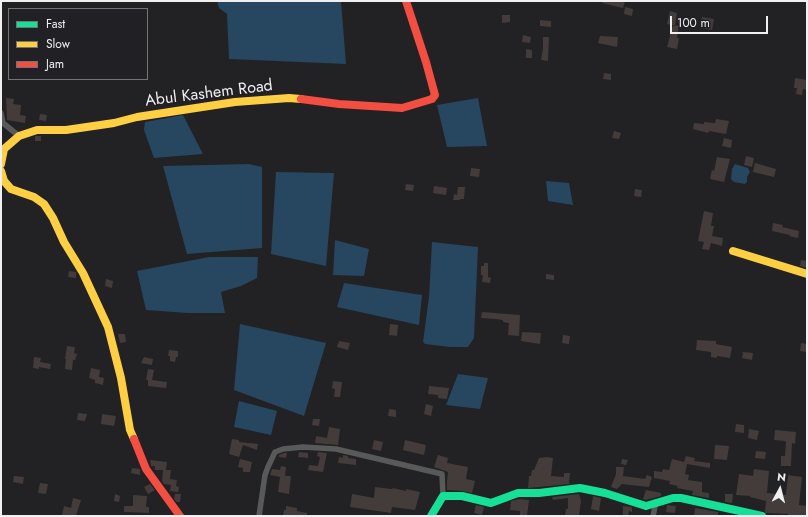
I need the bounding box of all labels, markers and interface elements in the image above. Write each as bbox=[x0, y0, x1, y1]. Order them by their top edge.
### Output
legend bbox=[8, 8, 148, 80]
scale bar bbox=[672, 8, 770, 34]
text: 100 m bbox=[677, 14, 710, 32]
text: Fast bbox=[46, 15, 65, 33]
text: Slow bbox=[46, 35, 70, 53]
text: Jam bbox=[46, 55, 64, 73]
street label: Abul Kashem Road bbox=[144, 77, 274, 111]
north arrow bbox=[760, 469, 800, 509]
text: N bbox=[776, 469, 787, 486]

